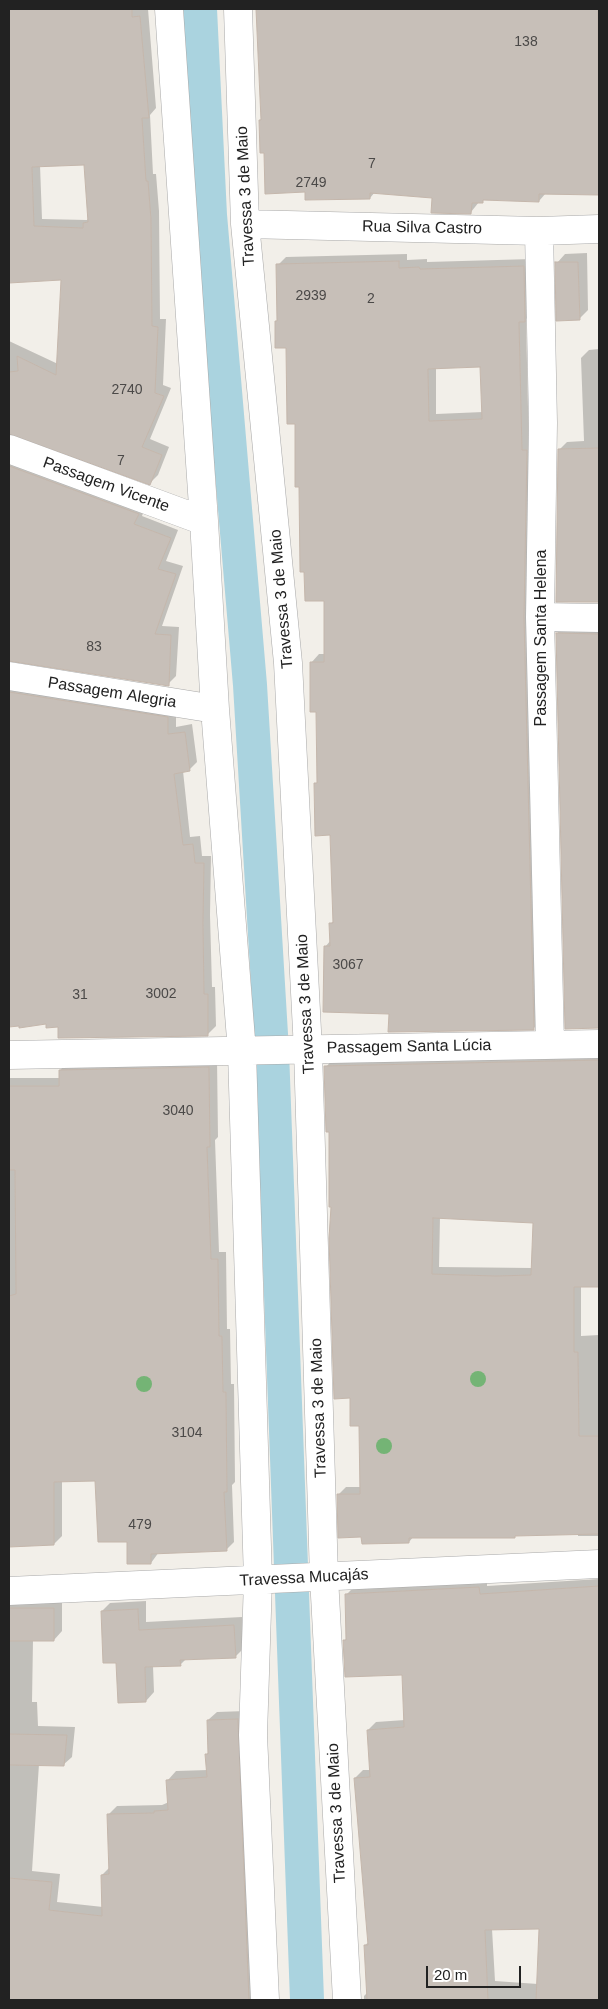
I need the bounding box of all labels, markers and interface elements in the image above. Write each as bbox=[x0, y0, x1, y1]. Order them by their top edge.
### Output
house number: 138 bbox=[514, 34, 538, 50]
street label: Travessa 3 de Maio bbox=[233, 126, 259, 266]
house number: 7 bbox=[368, 156, 376, 172]
house number: 2749 bbox=[295, 175, 327, 191]
street label: Rua Silva Castro bbox=[362, 217, 482, 239]
house number: 2939 bbox=[295, 288, 327, 304]
house number: 2 bbox=[367, 291, 375, 307]
house number: 2740 bbox=[111, 382, 143, 398]
street label: Passagem Vicente bbox=[40, 453, 172, 517]
house number: 7 bbox=[117, 453, 125, 469]
street label: Travessa 3 de Maio bbox=[266, 528, 298, 670]
street label: Passagem Santa Helena bbox=[532, 550, 552, 726]
house number: 83 bbox=[86, 639, 102, 655]
street label: Passagem Alegria bbox=[46, 673, 178, 713]
street label: Travessa 3 de Maio bbox=[293, 934, 319, 1074]
house number: 3067 bbox=[332, 957, 364, 973]
house number: 3002 bbox=[145, 986, 177, 1002]
house number: 31 bbox=[72, 987, 88, 1003]
street label: Passagem Santa Lúcia bbox=[327, 1036, 491, 1058]
house number: 3040 bbox=[162, 1103, 194, 1119]
street label: Travessa 3 de Maio bbox=[307, 1338, 331, 1478]
house number: 3104 bbox=[171, 1425, 203, 1441]
house number: 479 bbox=[128, 1517, 152, 1533]
street label: Travessa Mucajás bbox=[239, 1565, 369, 1591]
street label: Travessa 3 de Maio bbox=[324, 1743, 350, 1883]
scale bar bbox=[428, 1956, 523, 1988]
text: 20 m bbox=[434, 1966, 467, 1983]

